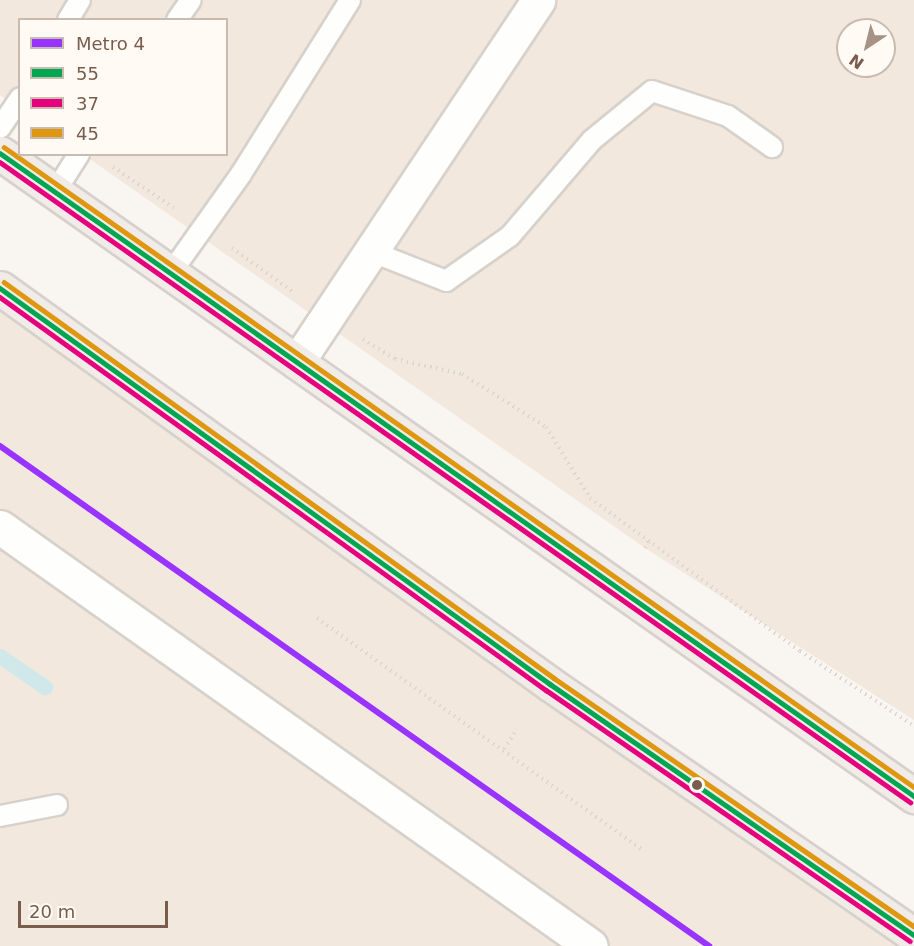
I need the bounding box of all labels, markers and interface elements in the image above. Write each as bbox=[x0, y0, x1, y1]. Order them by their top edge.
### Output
legend bbox=[18, 18, 228, 156]
north arrow bbox=[836, 18, 896, 78]
text: Metro 4 bbox=[76, 33, 145, 54]
text: N bbox=[846, 50, 867, 73]
text: 55 bbox=[76, 63, 99, 84]
text: 37 bbox=[76, 93, 99, 114]
text: 45 bbox=[76, 123, 99, 144]
unlabelled marker bbox=[691, 779, 703, 791]
scale bar bbox=[21, 889, 171, 927]
text: 20 m bbox=[29, 901, 75, 922]

